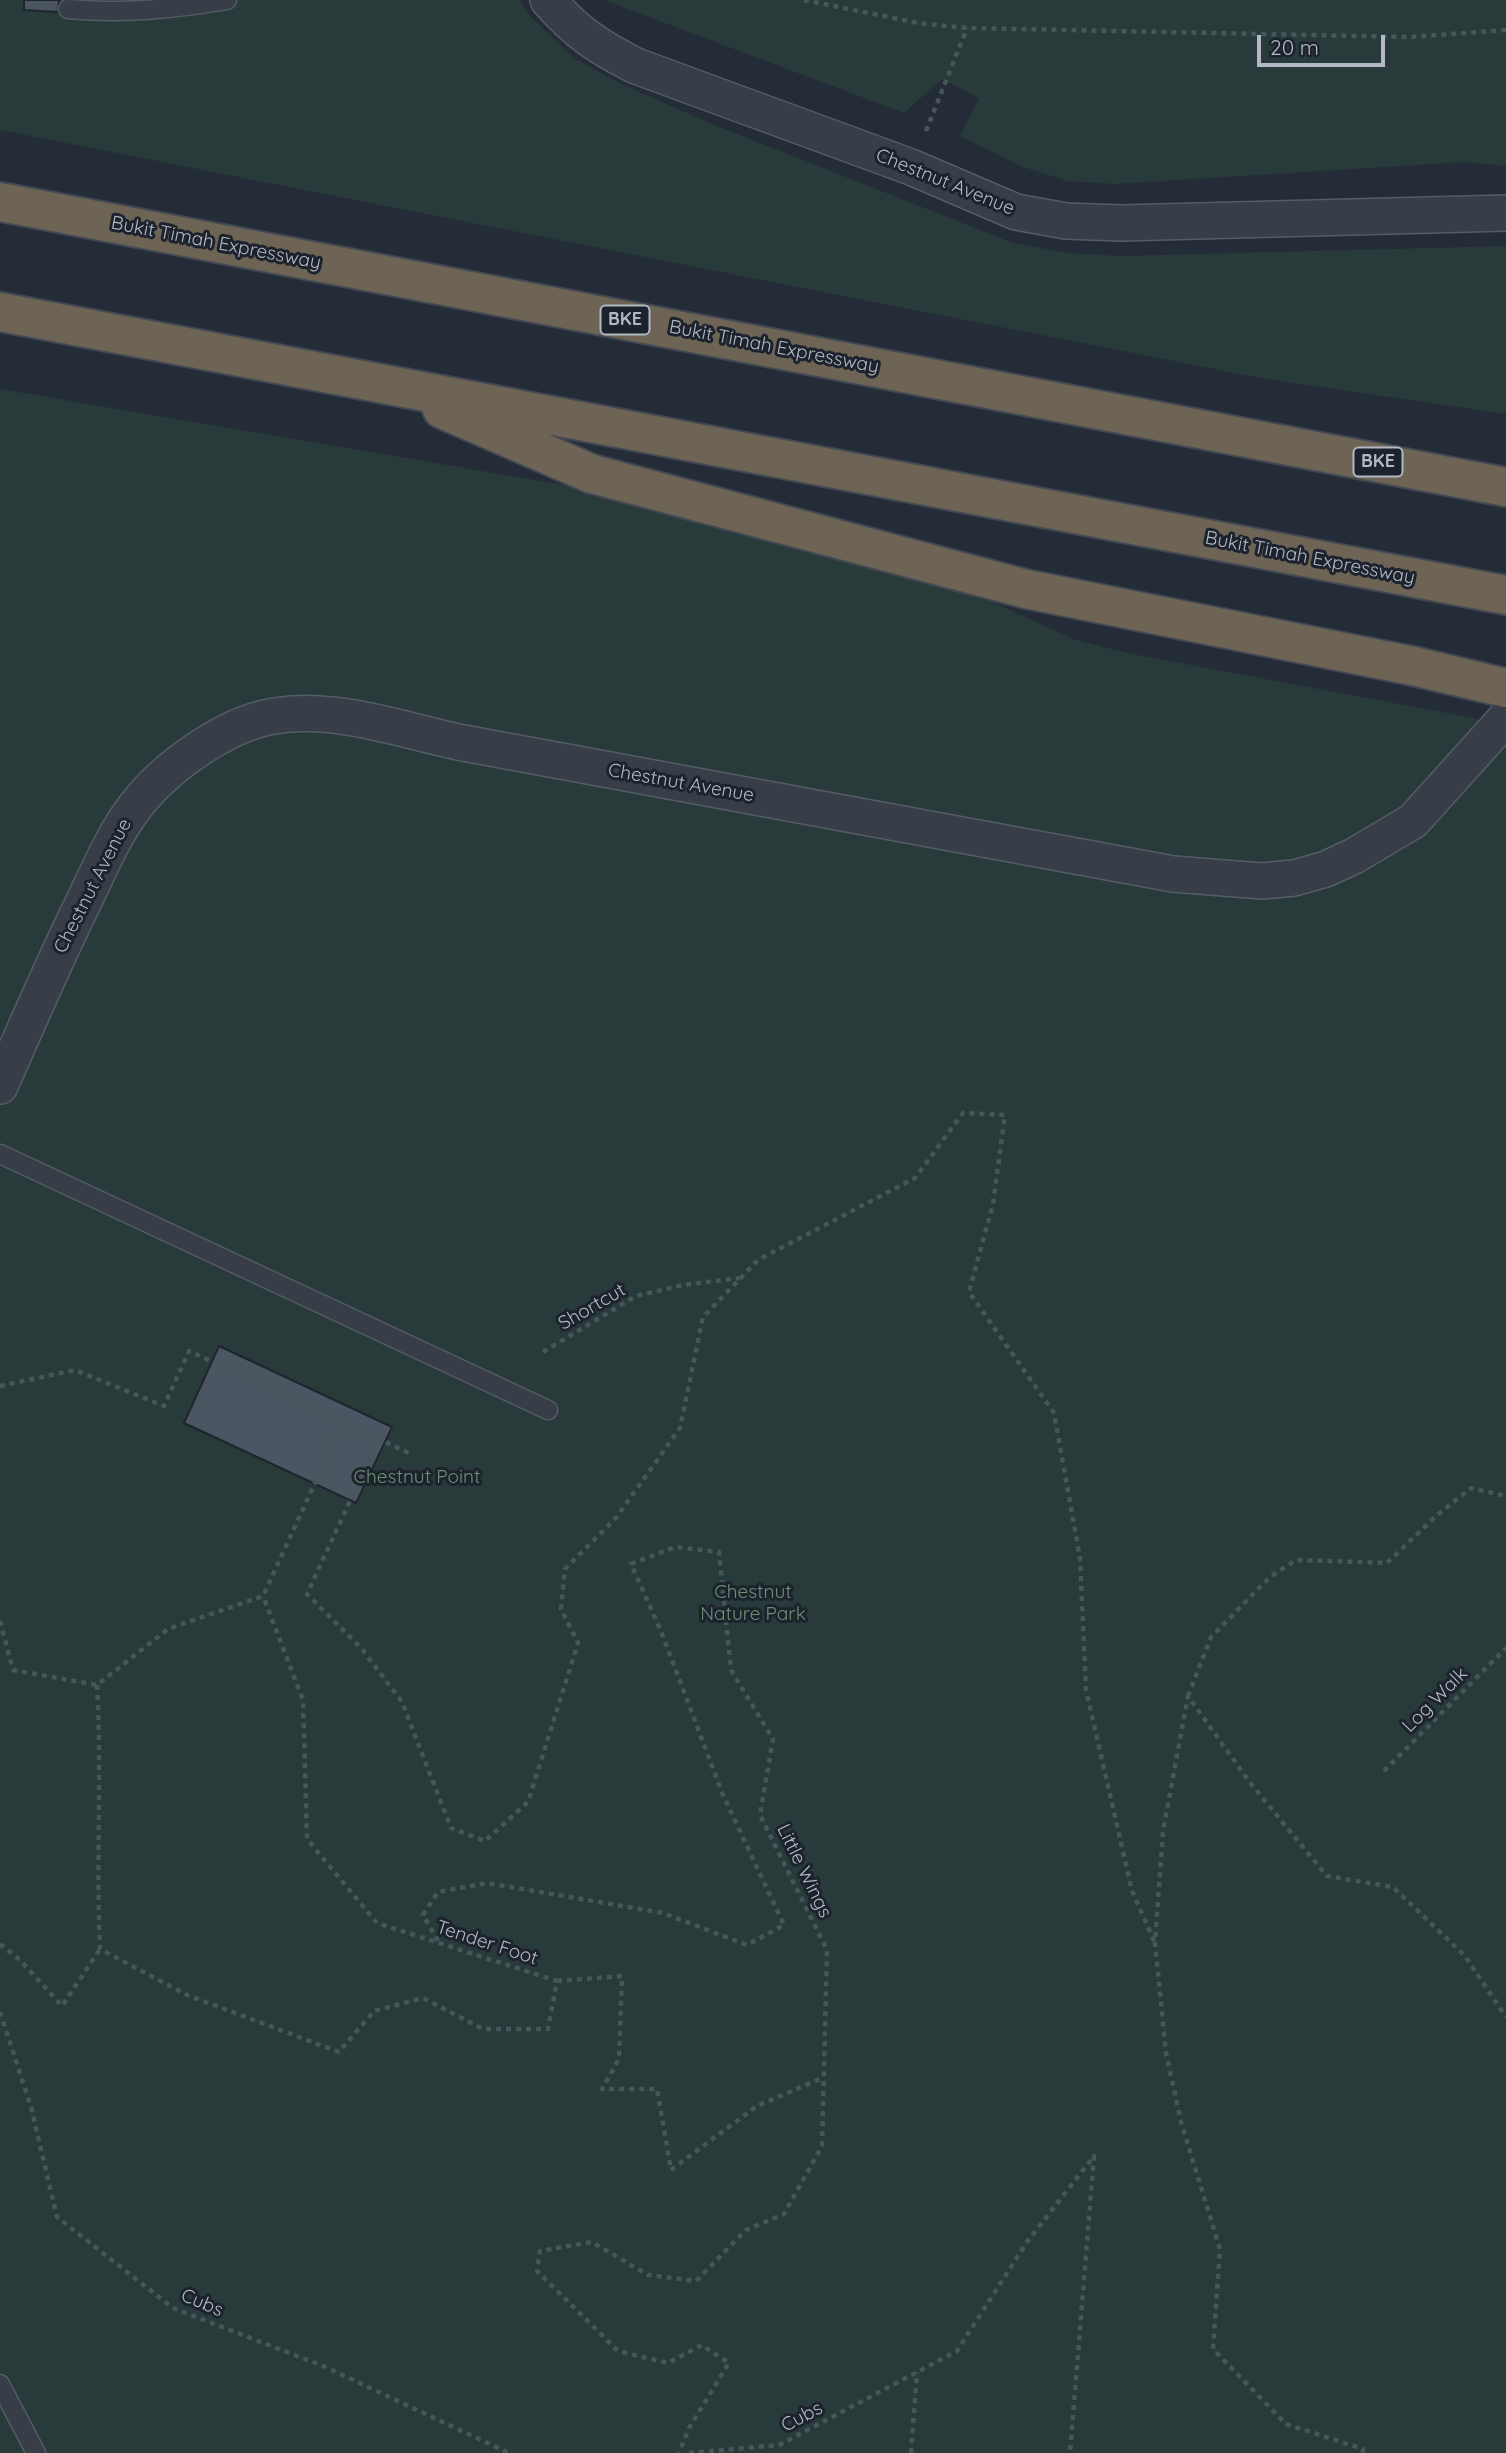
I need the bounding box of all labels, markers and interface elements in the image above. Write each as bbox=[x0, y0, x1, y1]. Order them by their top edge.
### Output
scale bar bbox=[1261, 21, 1389, 65]
text: 20 m bbox=[1270, 34, 1319, 60]
street label: Chestnut Avenue bbox=[872, 144, 1018, 220]
street label: Bukit Timah Expressway bbox=[109, 211, 323, 275]
road number: BKE bbox=[600, 306, 650, 334]
street label: Bukit Timah Expressway bbox=[667, 315, 881, 379]
road number: BKE bbox=[1354, 448, 1402, 476]
street label: Bukit Timah Expressway bbox=[1203, 526, 1417, 590]
street label: Chestnut Avenue bbox=[606, 759, 756, 807]
street label: Chestnut Avenue bbox=[49, 815, 137, 957]
street label: Shortcut bbox=[554, 1279, 630, 1335]
park label: Chestnut Point bbox=[354, 1466, 480, 1488]
park label: Chestnut Nature Park bbox=[700, 1581, 806, 1625]
street label: Log Walk bbox=[1398, 1663, 1472, 1737]
street label: Little Wings bbox=[772, 1821, 836, 1921]
street label: Tender Foot bbox=[433, 1916, 541, 1970]
street label: Cubs bbox=[177, 2284, 227, 2322]
street label: Cubs bbox=[777, 2397, 827, 2437]

